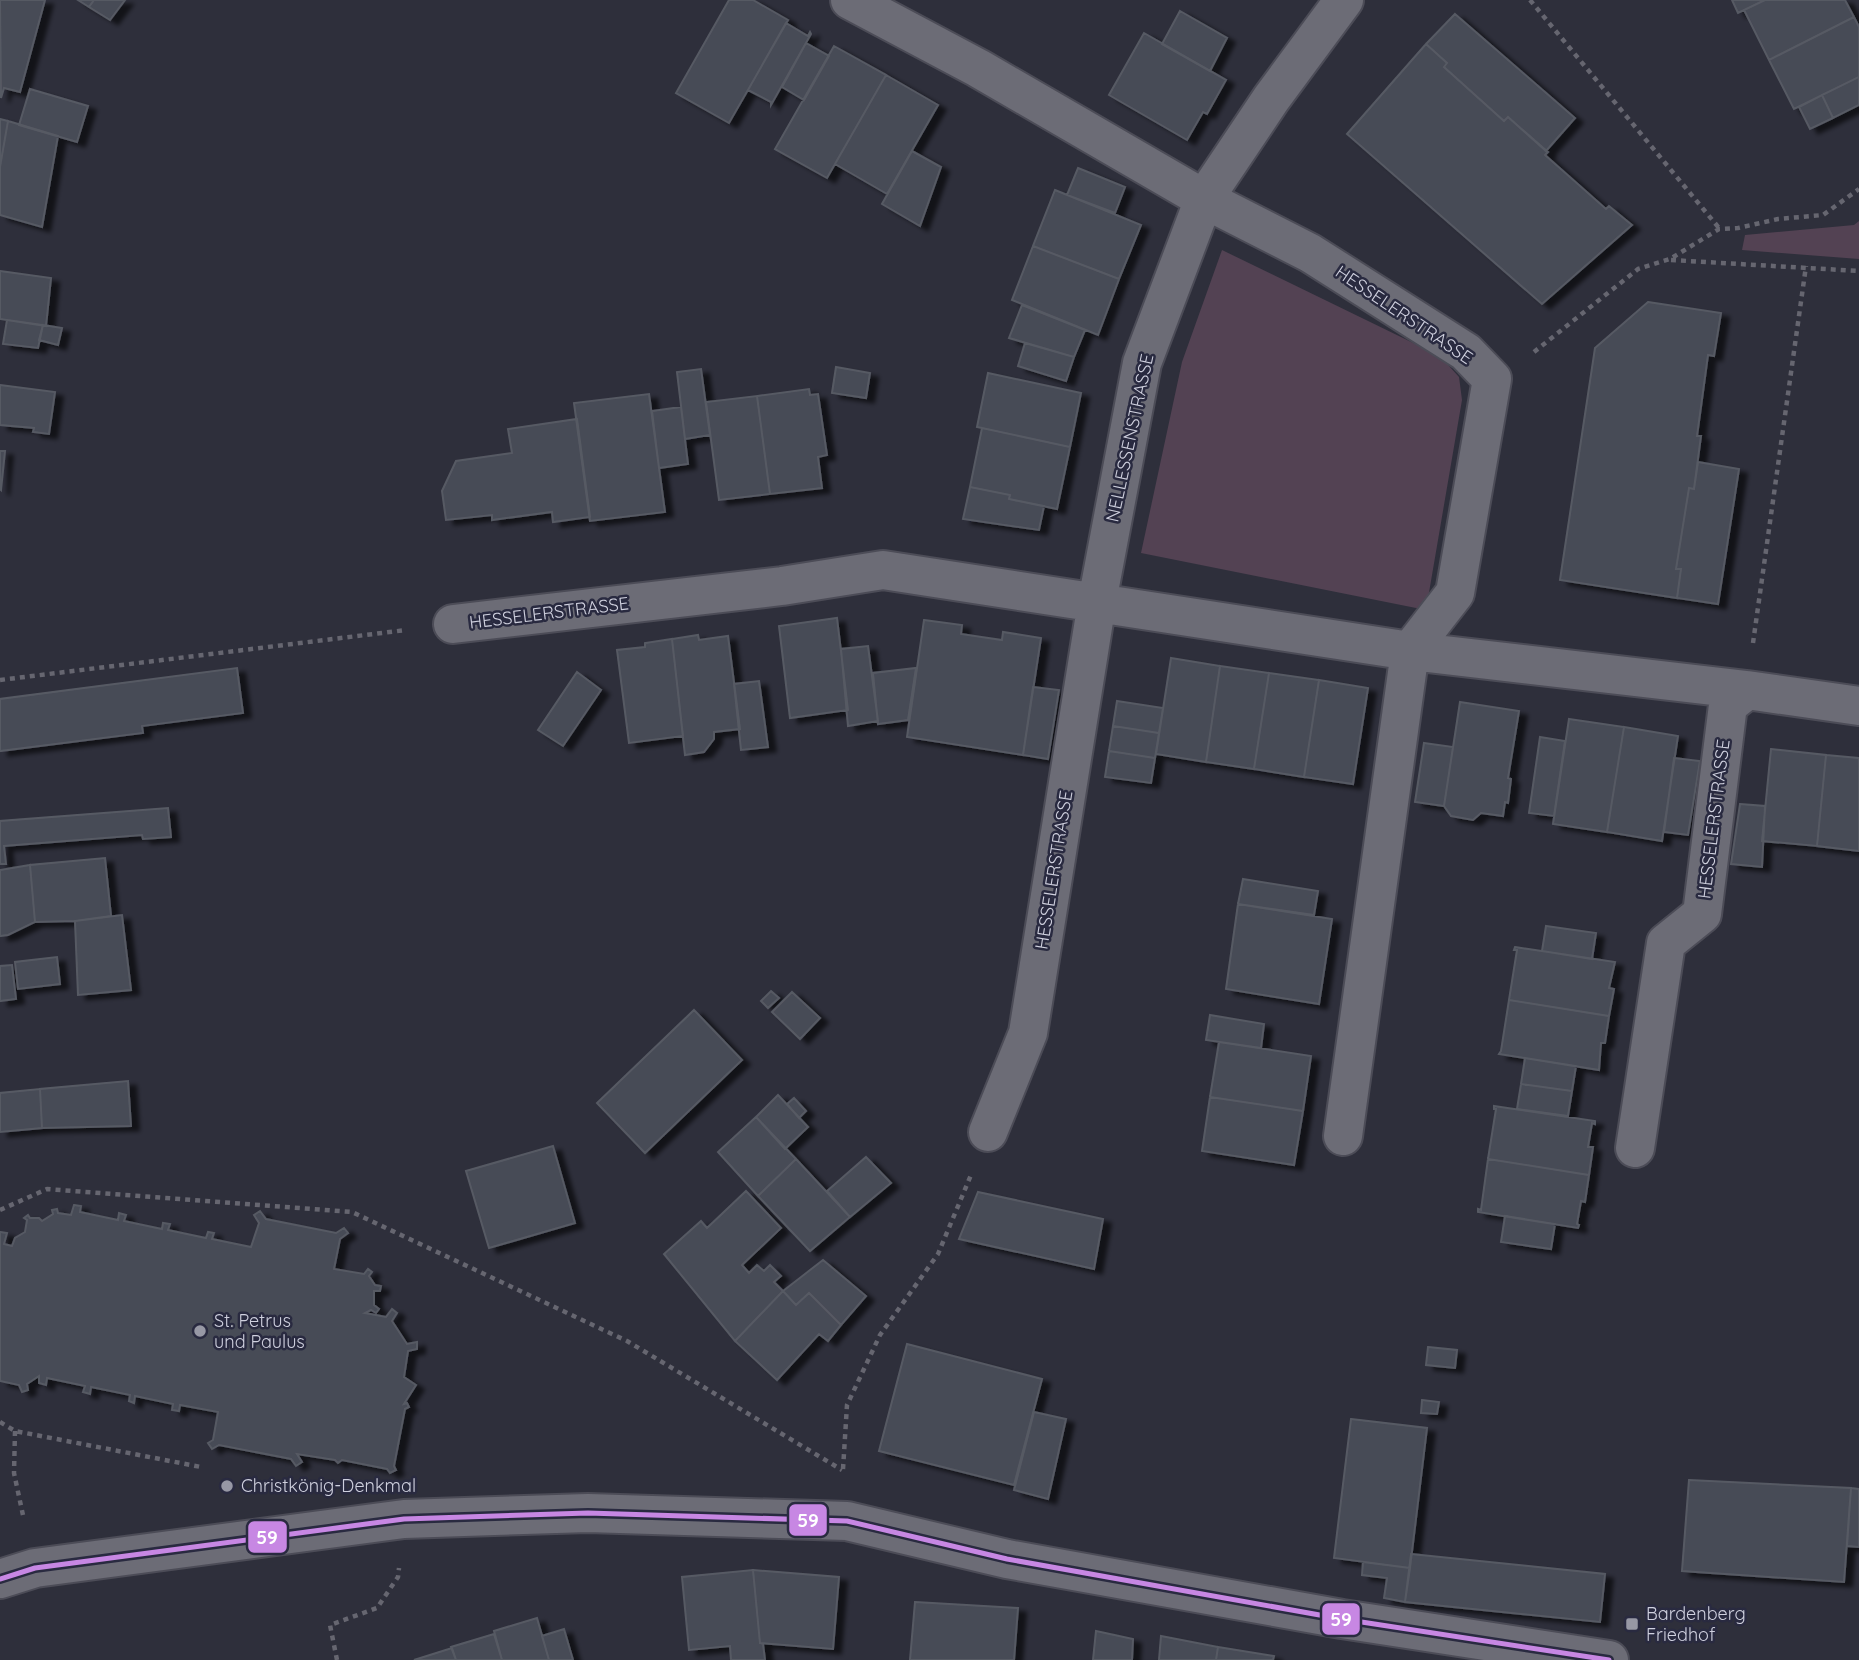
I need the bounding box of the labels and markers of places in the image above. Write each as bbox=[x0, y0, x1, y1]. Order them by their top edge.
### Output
place label: St. Petrus und Paulus bbox=[214, 1309, 305, 1353]
marker: St. Petrus und Paulus bbox=[192, 1323, 208, 1339]
place label: Christkönig-Denkmal bbox=[241, 1474, 416, 1497]
marker: Christkönig-Denkmal bbox=[219, 1478, 235, 1494]
place label: Bardenberg Friedhof bbox=[1646, 1602, 1746, 1646]
marker: Bardenberg Friedhof bbox=[1624, 1616, 1640, 1632]

